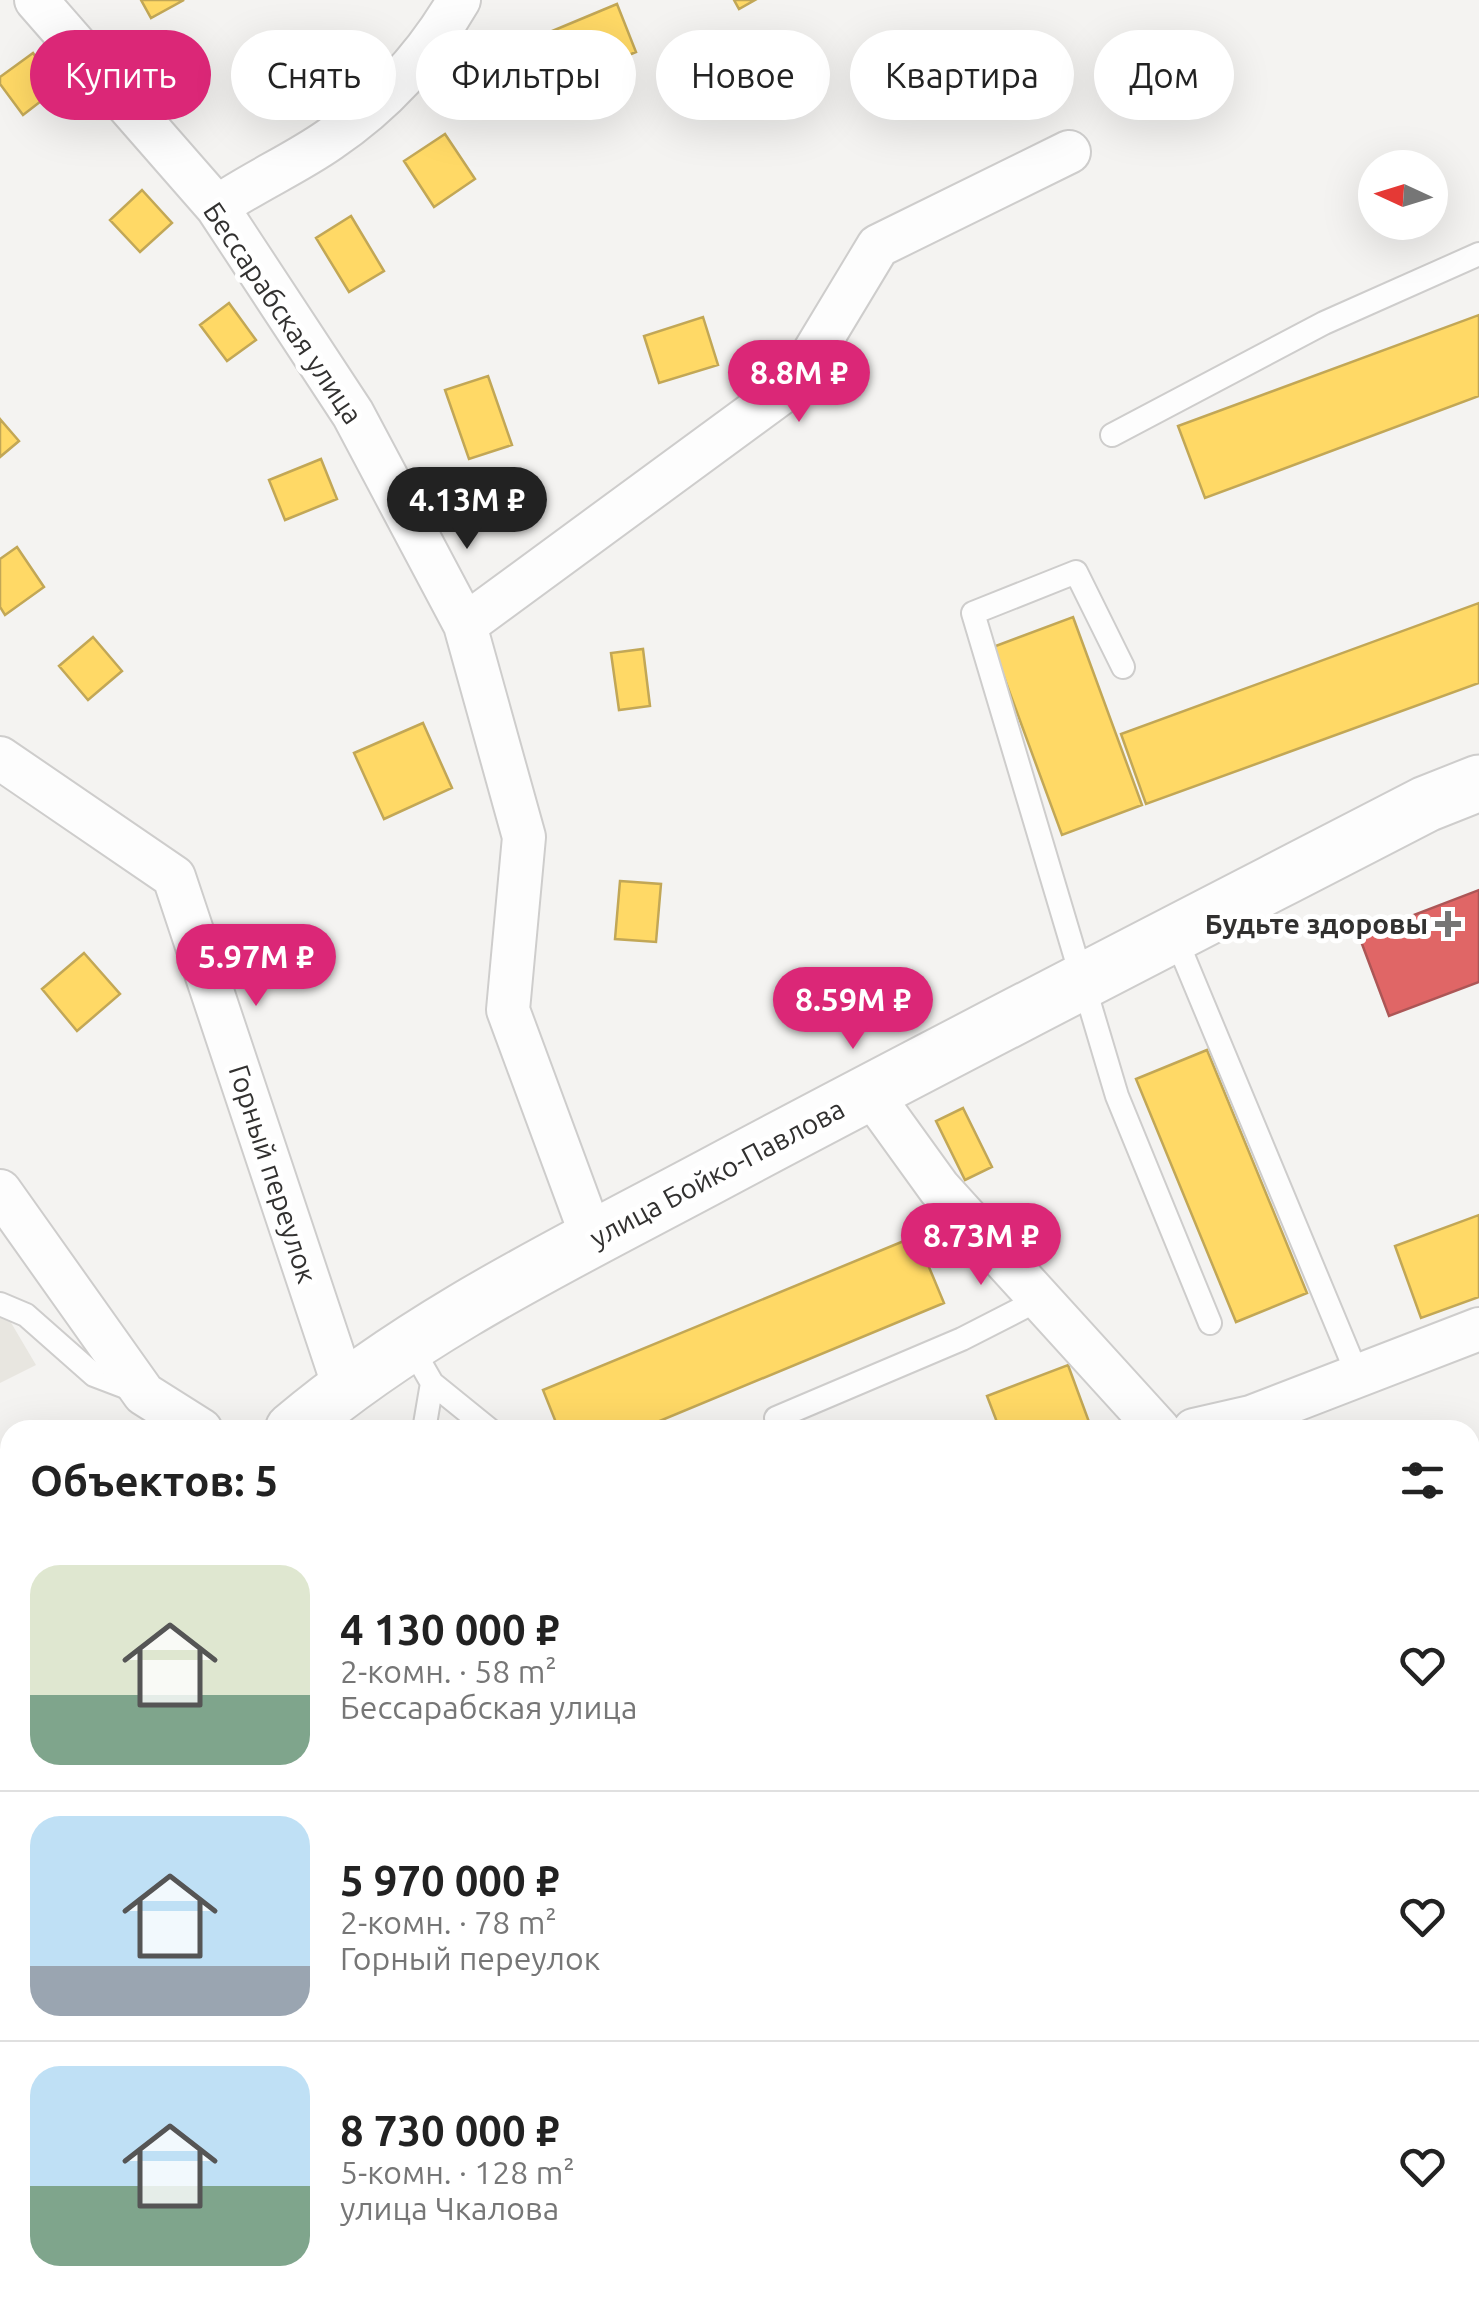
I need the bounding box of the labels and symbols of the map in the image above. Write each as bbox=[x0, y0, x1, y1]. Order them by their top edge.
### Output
north arrow bbox=[1358, 150, 1448, 240]
street label: Бессарабская улица bbox=[198, 196, 369, 429]
pin: 8.8M ₽ bbox=[718, 340, 880, 425]
pin: 4.13M ₽ bbox=[375, 467, 559, 552]
place label: Будьте здоровы bbox=[1205, 908, 1428, 939]
marker: Будьте здоровы bbox=[1437, 913, 1459, 935]
pin: 5.97M ₽ bbox=[164, 924, 348, 1009]
pin: 8.59M ₽ bbox=[761, 967, 945, 1052]
street label: Горный переулок bbox=[224, 1061, 323, 1287]
street label: улица Бойко-Павлова bbox=[584, 1092, 849, 1253]
pin: 8.73M ₽ bbox=[889, 1203, 1073, 1288]

